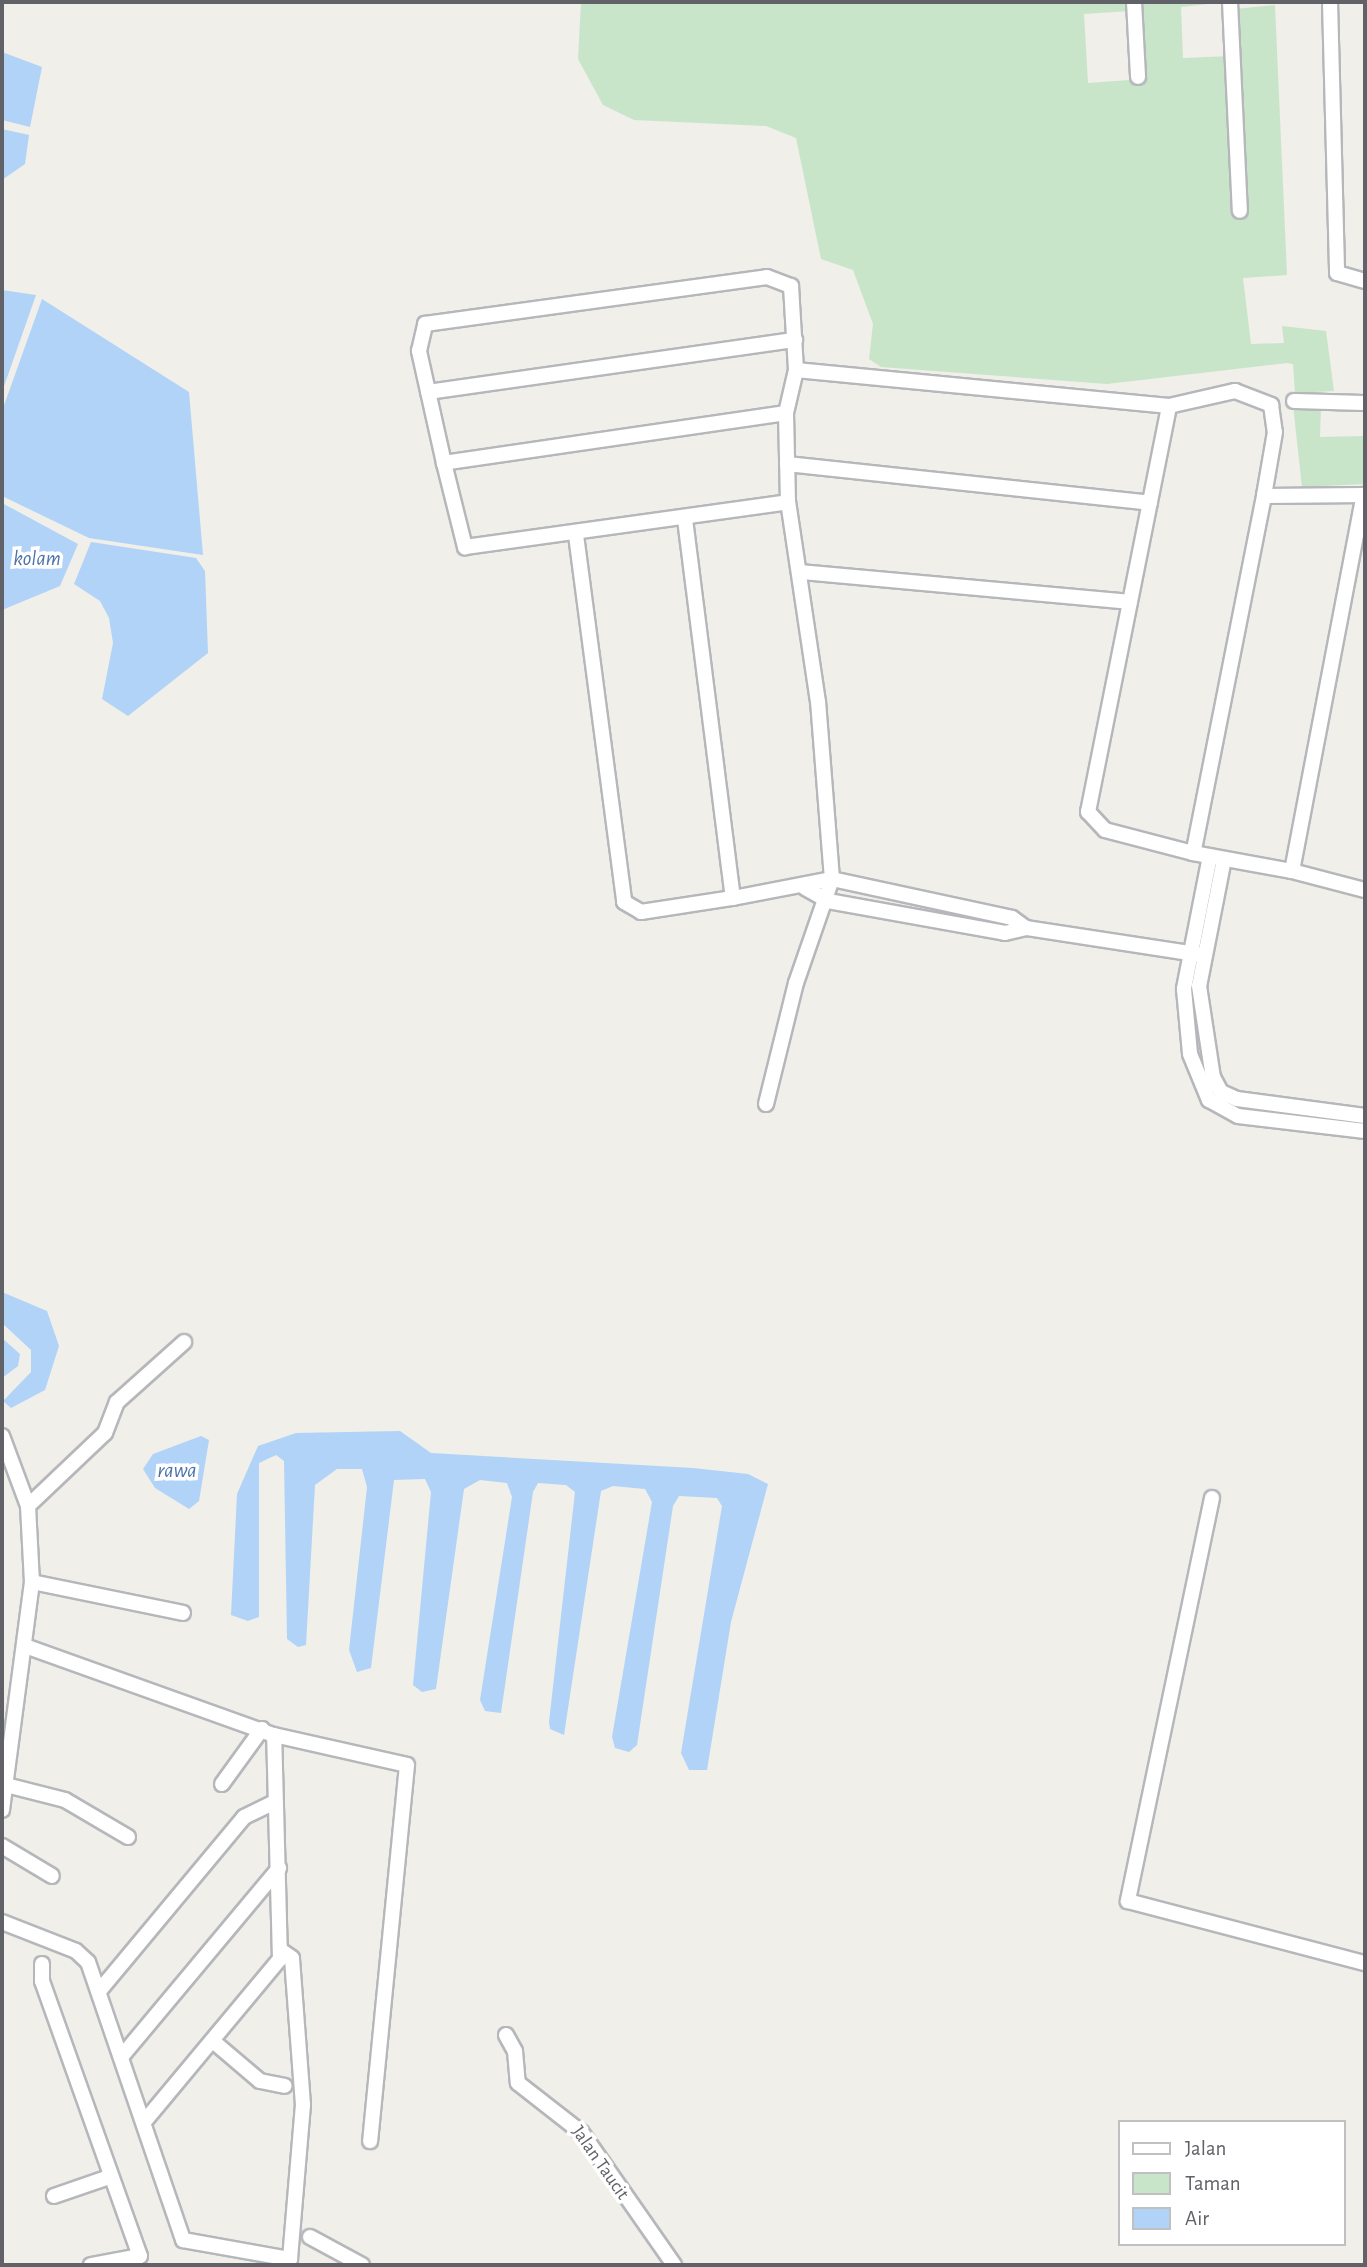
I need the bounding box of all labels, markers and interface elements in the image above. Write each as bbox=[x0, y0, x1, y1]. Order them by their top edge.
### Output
water label: kolam bbox=[13, 546, 61, 572]
water label: rawa bbox=[158, 1458, 196, 1484]
legend bbox=[1118, 2120, 1346, 2246]
street label: Jalan Taucit bbox=[566, 2122, 634, 2204]
text: Jalan bbox=[1185, 2138, 1226, 2159]
text: Taman bbox=[1185, 2173, 1241, 2194]
text: Air bbox=[1185, 2208, 1209, 2229]

